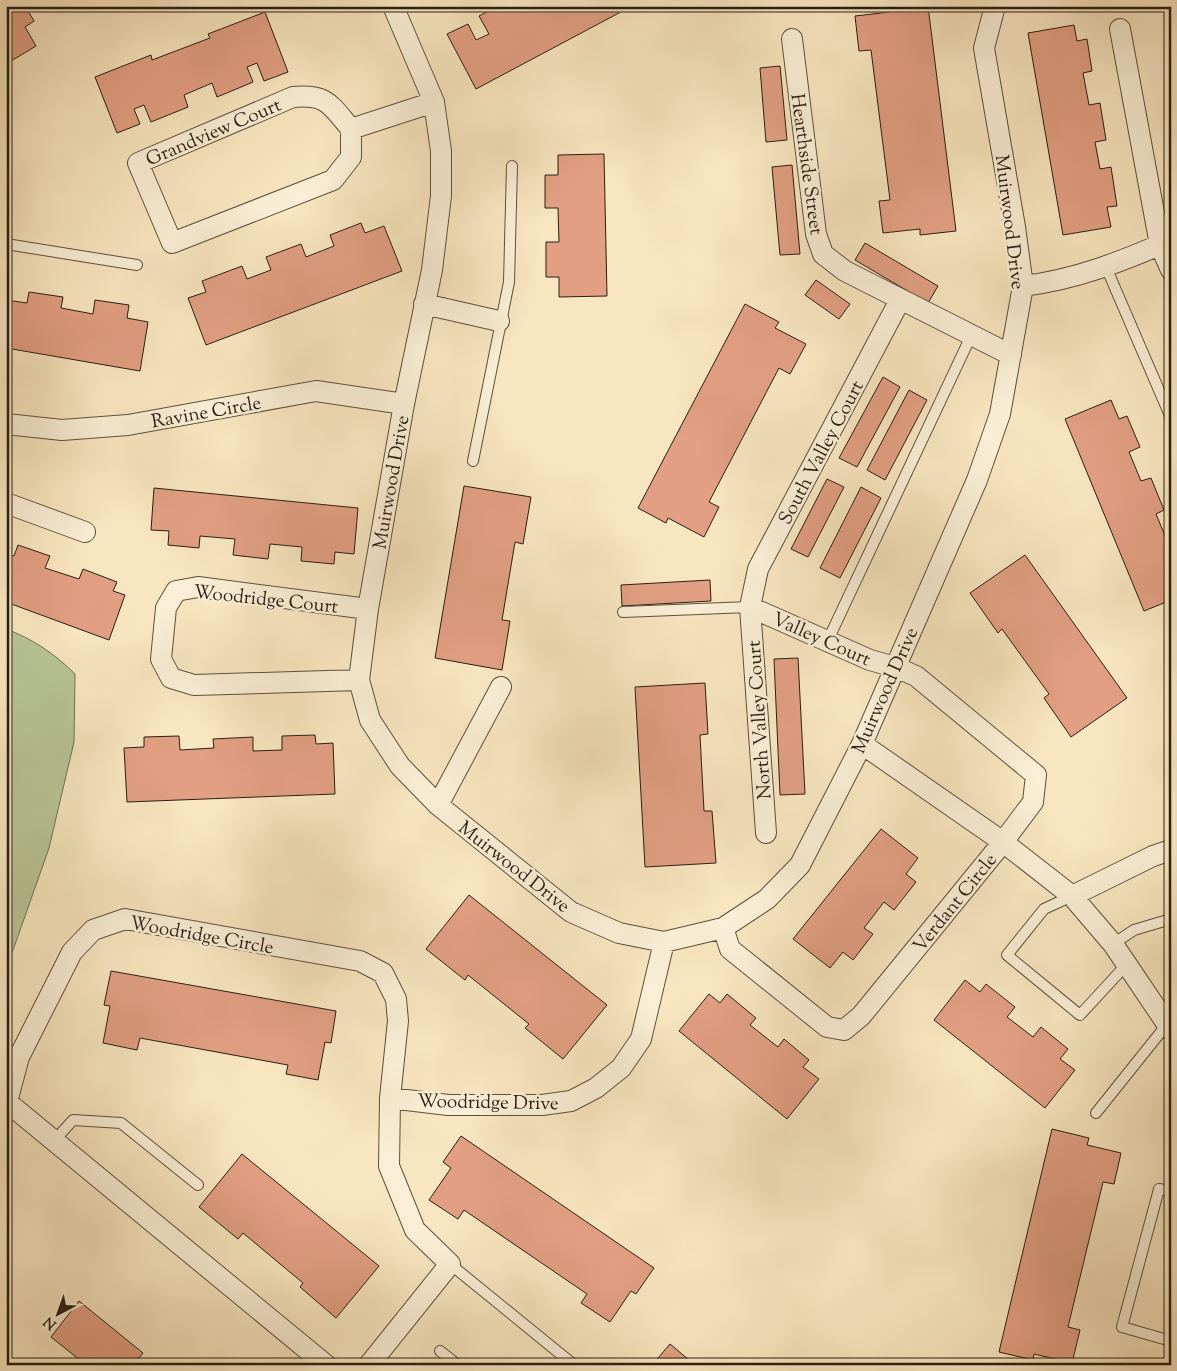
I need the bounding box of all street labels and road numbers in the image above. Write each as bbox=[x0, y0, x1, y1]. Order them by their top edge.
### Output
street label: Grandview Court bbox=[142, 92, 286, 174]
street label: Hearthside Street bbox=[782, 92, 829, 237]
street label: Muirwood Drive bbox=[987, 153, 1030, 291]
street label: South Valley Court bbox=[773, 376, 872, 530]
street label: Ravine Circle bbox=[149, 390, 264, 436]
street label: Muirwood Drive bbox=[367, 413, 418, 551]
street label: Woodridge Court bbox=[192, 579, 340, 622]
street label: Valley Court bbox=[767, 607, 875, 674]
street label: Muirwood Drive bbox=[846, 624, 926, 758]
street label: North Valley Court bbox=[741, 639, 780, 800]
street label: Muirwood Drive bbox=[452, 816, 575, 920]
street label: Verdant Circle bbox=[908, 848, 1004, 959]
street label: Woodridge Circle bbox=[128, 911, 276, 962]
street label: Woodridge Drive bbox=[417, 1089, 559, 1118]

